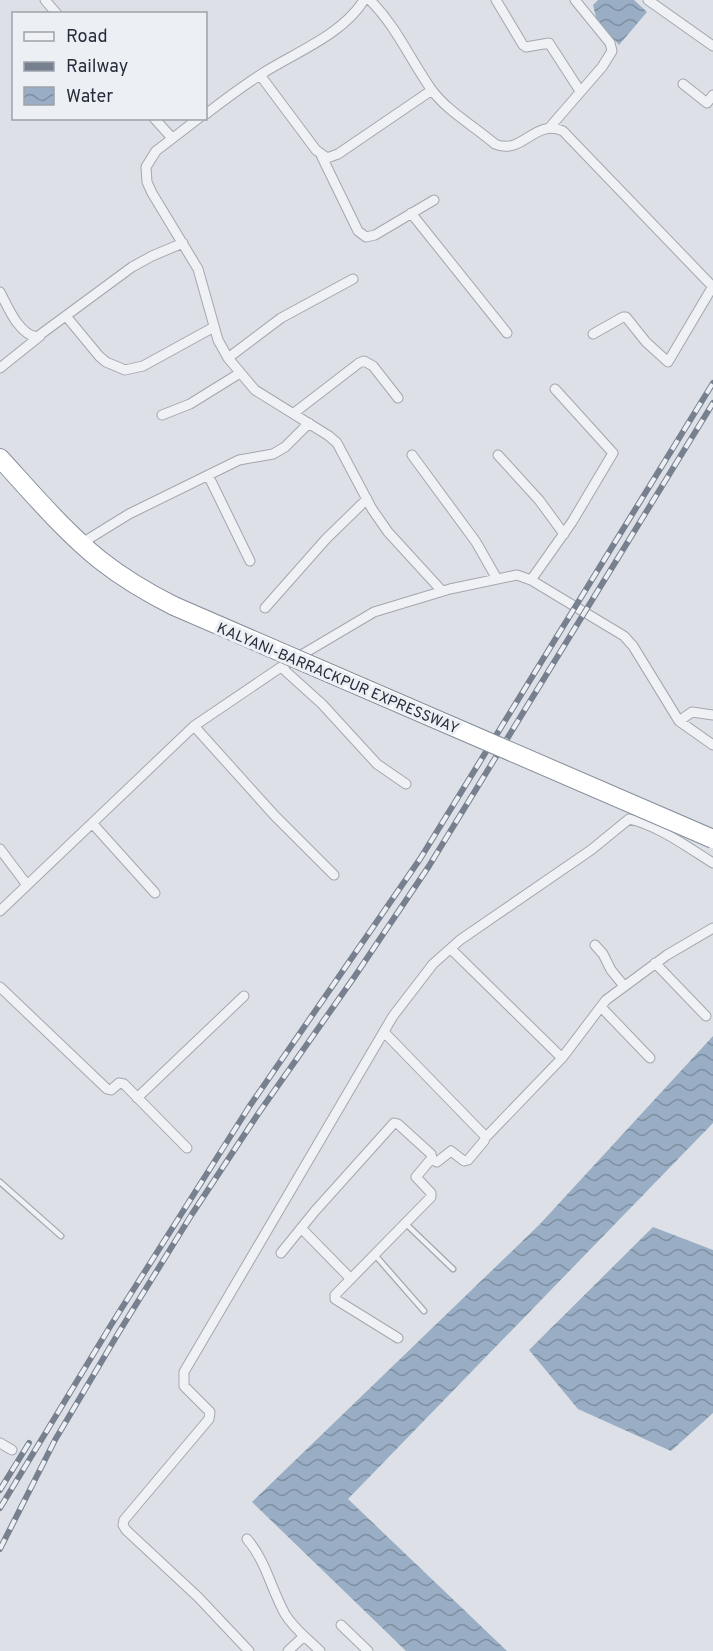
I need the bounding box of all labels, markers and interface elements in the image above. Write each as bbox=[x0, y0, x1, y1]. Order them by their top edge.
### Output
legend bbox=[12, 12, 207, 120]
text: Road bbox=[66, 26, 108, 49]
text: Railway bbox=[66, 56, 128, 79]
text: Water bbox=[66, 86, 113, 109]
street label: KALYANI-BARRACKPUR EXPRESSWAY bbox=[213, 620, 462, 739]

